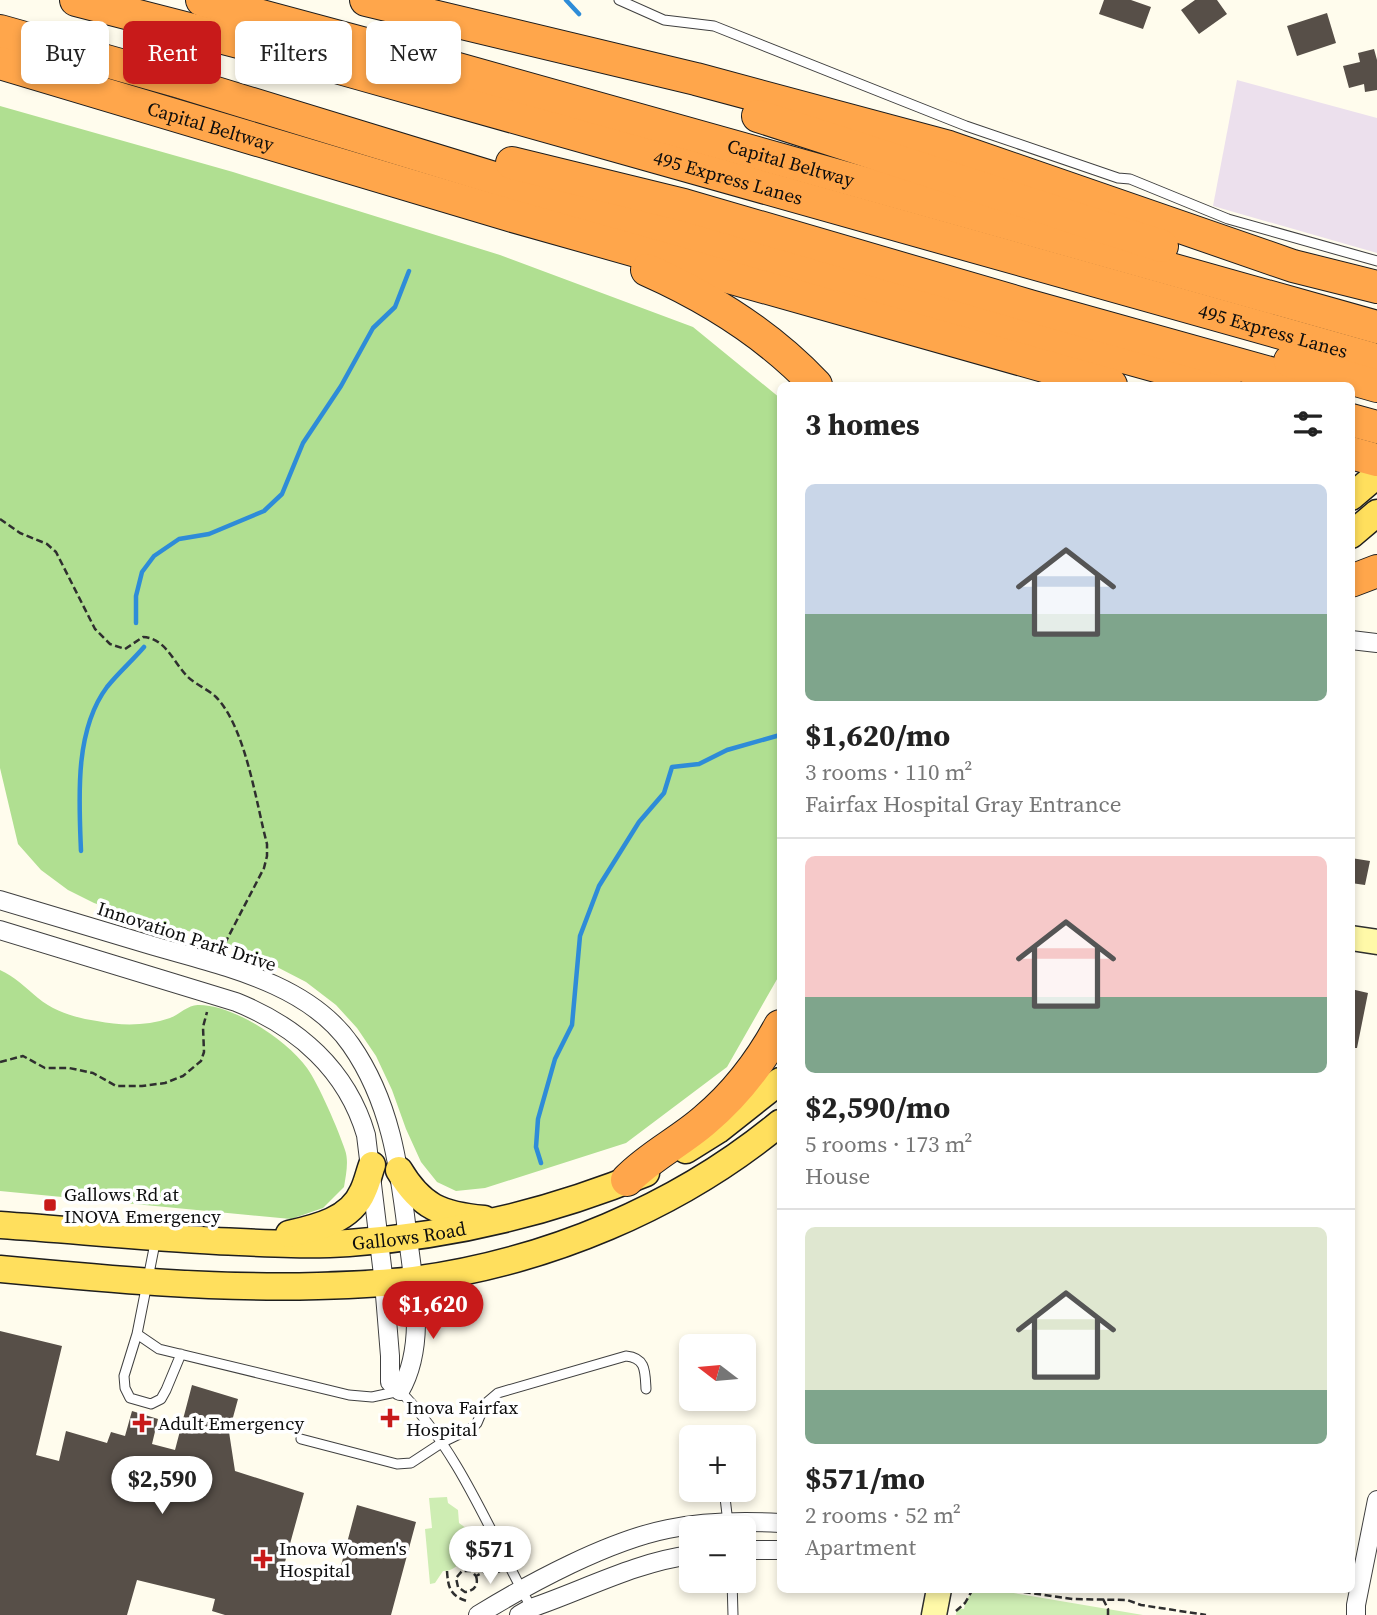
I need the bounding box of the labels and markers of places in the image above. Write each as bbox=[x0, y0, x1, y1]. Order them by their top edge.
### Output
place label: Gallows Rd at INOVA Emergency bbox=[64, 1181, 221, 1229]
marker: Gallows Rd at INOVA Emergency bbox=[42, 1197, 58, 1213]
pin: $1,620 bbox=[376, 1282, 490, 1341]
place label: Inova Fairfax Hospital bbox=[406, 1394, 518, 1442]
marker: Inova Fairfax Hospital bbox=[380, 1408, 400, 1428]
place label: Adult Emergency bbox=[158, 1410, 304, 1436]
marker: Adult Emergency bbox=[132, 1413, 152, 1433]
pin: $2,590 bbox=[105, 1456, 219, 1516]
pin: $571 bbox=[449, 1526, 531, 1586]
place label: Inova Women's Hospital bbox=[279, 1535, 407, 1583]
marker: Inova Women's Hospital bbox=[253, 1549, 273, 1569]

